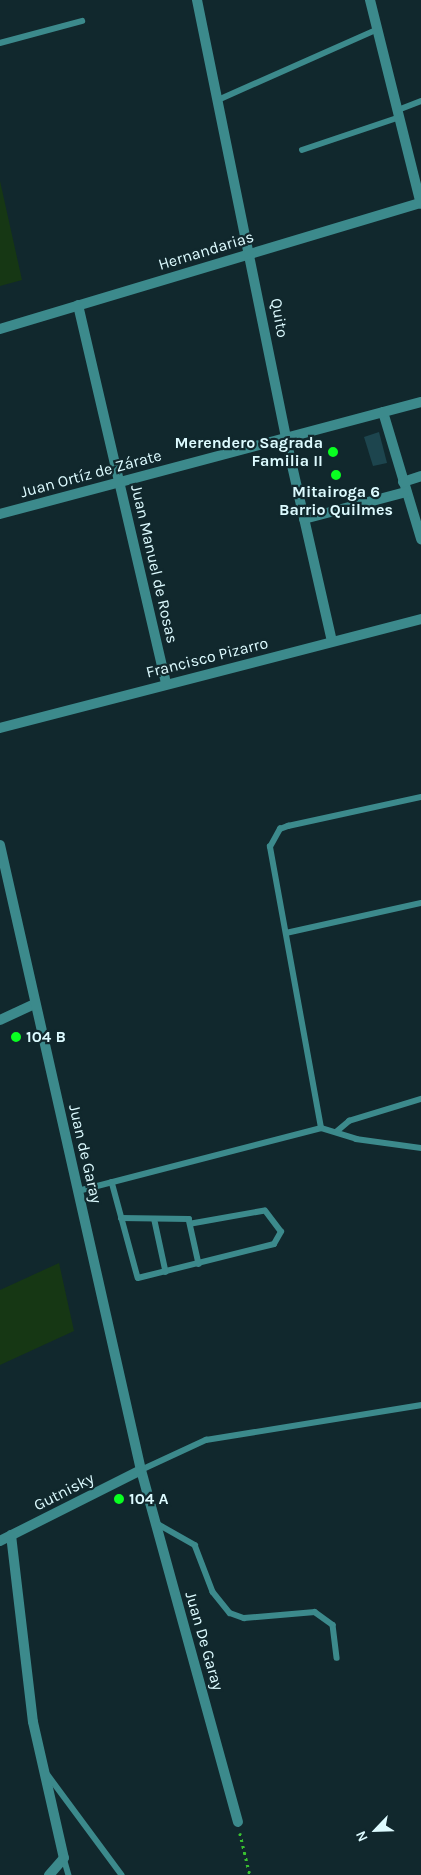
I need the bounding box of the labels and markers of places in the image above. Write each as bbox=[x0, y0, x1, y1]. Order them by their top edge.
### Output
place label: Merendero Sagrada Familia II bbox=[174, 433, 323, 471]
marker: Merendero Sagrada Familia II bbox=[327, 446, 339, 458]
marker: Mitairoga 6 Barrio Quilmes bbox=[330, 469, 342, 481]
place label: Mitairoga 6 Barrio Quilmes bbox=[279, 482, 393, 520]
place label: 104 B bbox=[26, 1027, 66, 1047]
marker: 104 B bbox=[10, 1031, 22, 1043]
place label: 104 A bbox=[129, 1489, 168, 1509]
marker: 104 A bbox=[113, 1493, 125, 1505]

